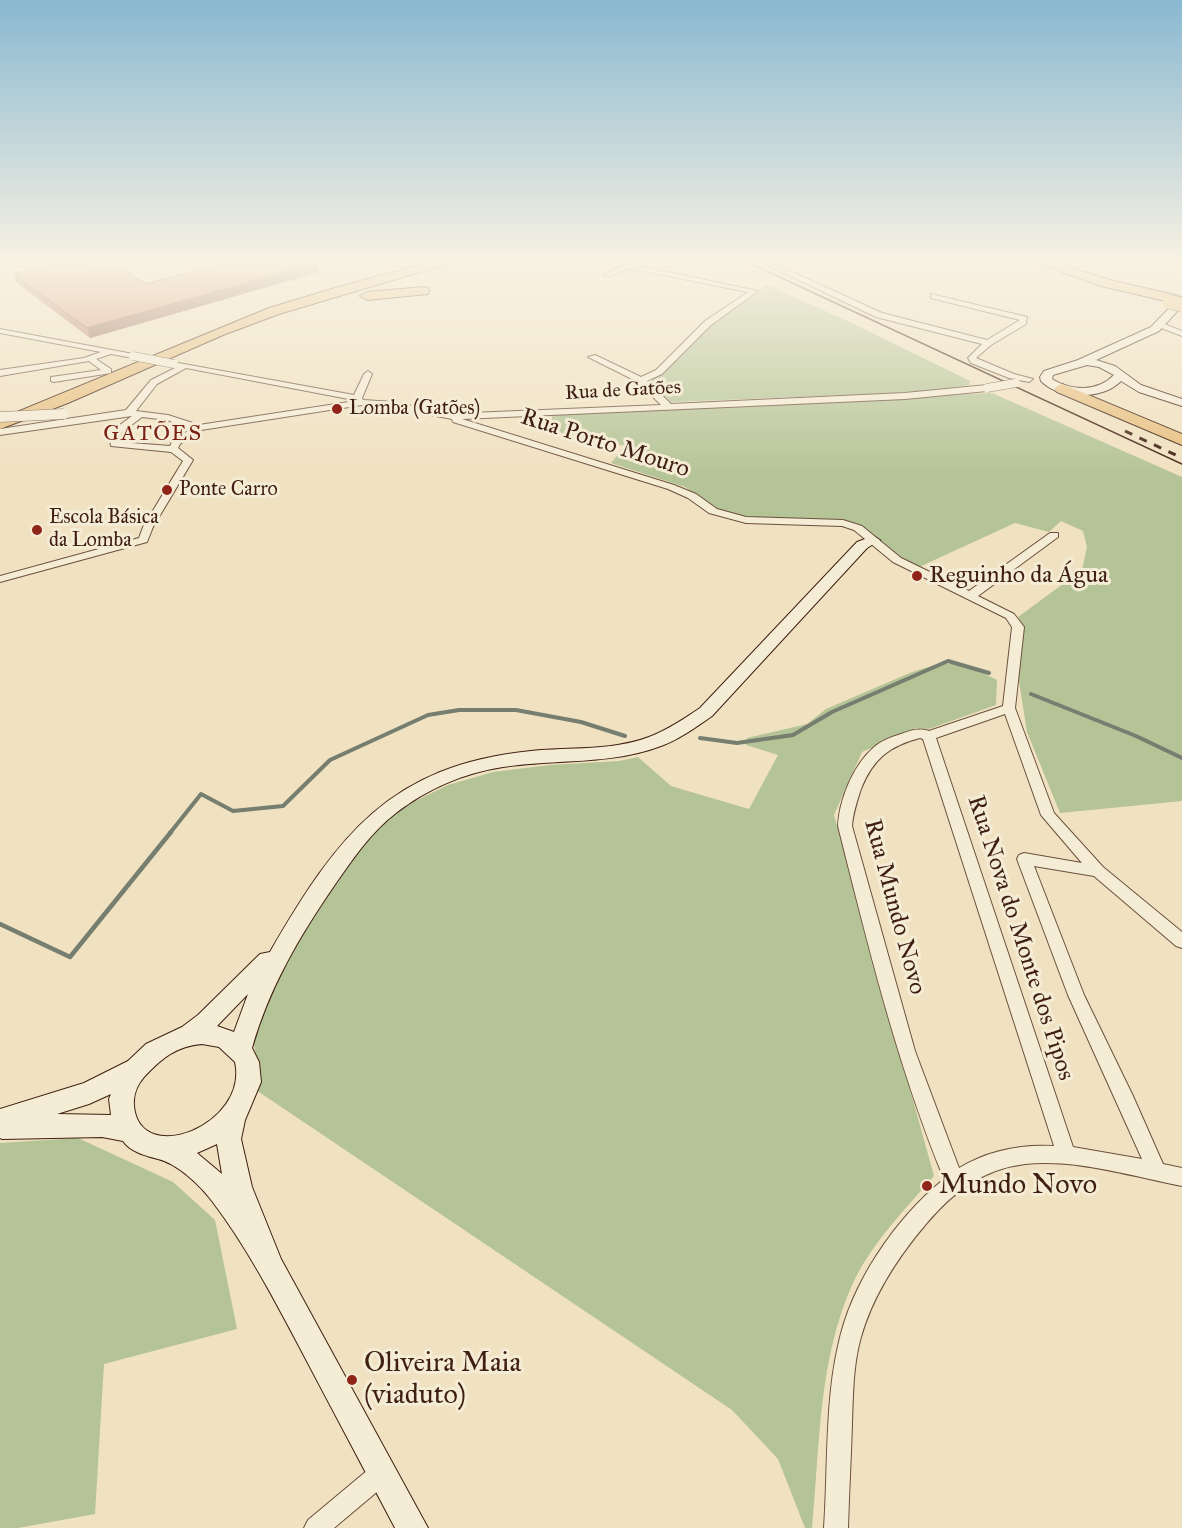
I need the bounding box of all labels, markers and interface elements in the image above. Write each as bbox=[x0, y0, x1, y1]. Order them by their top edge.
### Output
street label: Rua de Gatões bbox=[564, 376, 682, 406]
place label: Lomba (Gatões) bbox=[349, 397, 480, 421]
marker: Lomba (Gatões) bbox=[330, 402, 344, 416]
street label: Rua Porto Mouro bbox=[517, 403, 693, 485]
district label: GATÕES bbox=[103, 422, 203, 448]
place label: Ponte Carro bbox=[179, 478, 278, 502]
marker: Ponte Carro bbox=[160, 483, 174, 497]
place label: Escola Básica da Lomba bbox=[49, 506, 159, 553]
marker: Escola Básica da Lomba bbox=[30, 523, 44, 537]
place label: Reguinho da Água bbox=[929, 562, 1108, 590]
marker: Reguinho da Água bbox=[910, 569, 924, 583]
street label: Rua Nova do Monte dos Pipos bbox=[960, 792, 1080, 1084]
street label: Rua Mundo Novo bbox=[857, 816, 931, 998]
place label: Mundo Novo bbox=[939, 1169, 1097, 1203]
marker: Mundo Novo bbox=[920, 1179, 934, 1193]
place label: Oliveira Maia (viaduto) bbox=[364, 1347, 521, 1413]
marker: Oliveira Maia (viaduto) bbox=[345, 1373, 359, 1387]

